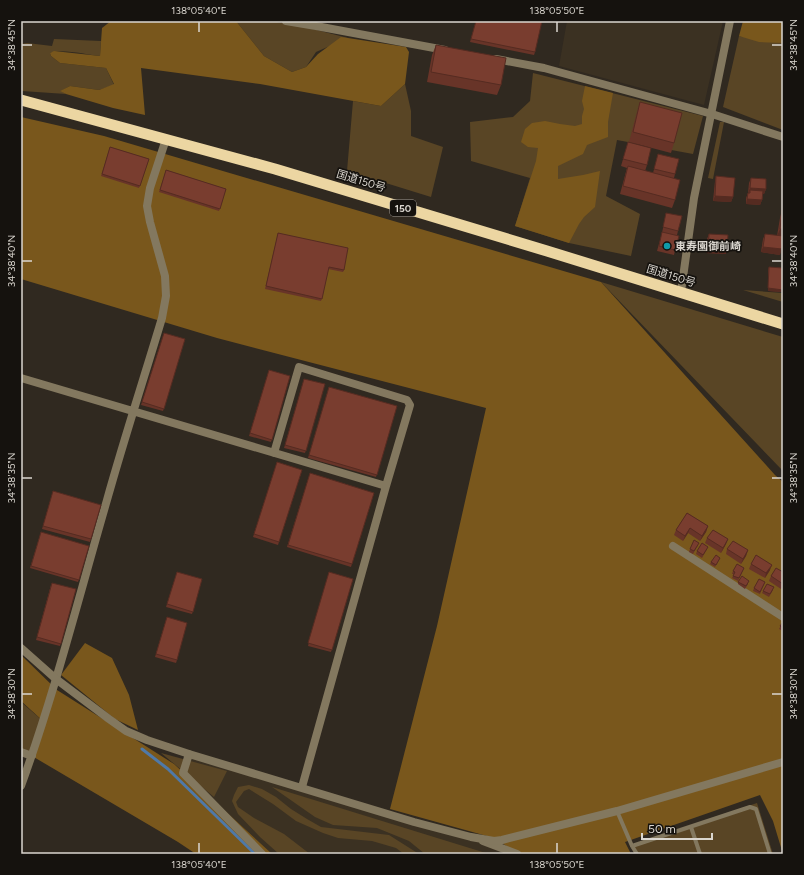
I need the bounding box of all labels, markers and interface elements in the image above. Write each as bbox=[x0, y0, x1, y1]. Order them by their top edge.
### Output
text: 138°05'40"E bbox=[171, 4, 227, 17]
text: 138°05'50"E bbox=[530, 4, 584, 17]
text: 34°38'45"N bbox=[5, 19, 18, 71]
text: 34°38'45"N bbox=[787, 19, 800, 71]
street label: 国道150号 bbox=[335, 167, 387, 195]
road number: 150 bbox=[390, 200, 416, 216]
text: 34°38'40"N bbox=[5, 235, 18, 287]
text: 34°38'40"N bbox=[787, 235, 800, 287]
place label: 東寿園御前崎 bbox=[675, 240, 741, 253]
marker: 東寿園御前崎 bbox=[662, 241, 672, 251]
street label: 国道150号 bbox=[645, 262, 697, 290]
text: 34°38'35"N bbox=[5, 452, 18, 504]
text: 34°38'35"N bbox=[787, 452, 800, 504]
text: 34°38'30"N bbox=[5, 668, 18, 720]
text: 34°38'30"N bbox=[787, 668, 800, 720]
scale bar bbox=[642, 815, 712, 841]
text: 50 m bbox=[648, 822, 676, 836]
text: 138°05'40"E bbox=[171, 858, 227, 871]
text: 138°05'50"E bbox=[530, 858, 584, 871]

